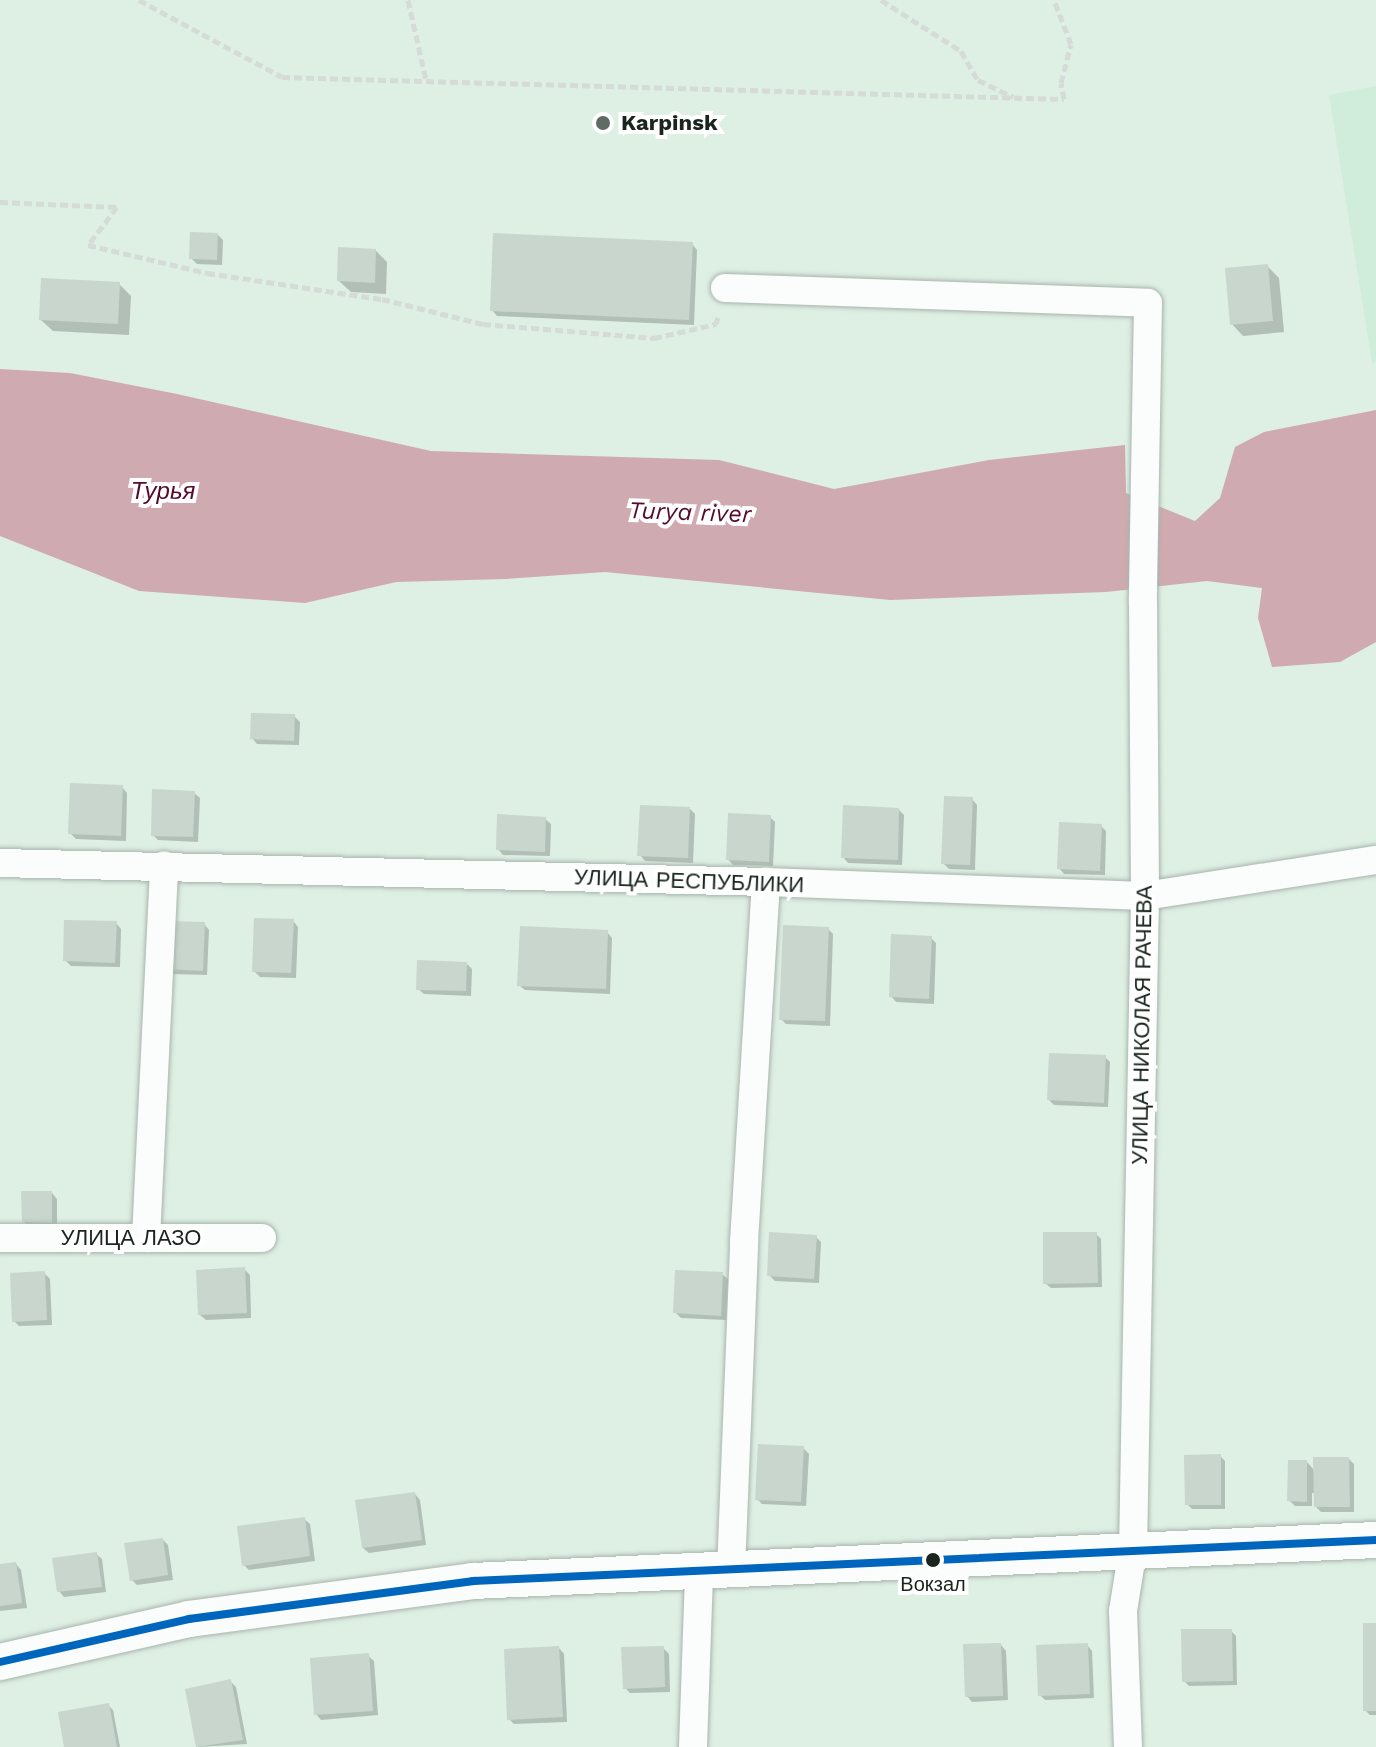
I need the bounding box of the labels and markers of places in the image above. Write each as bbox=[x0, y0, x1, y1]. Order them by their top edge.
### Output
place label: Karpinsk bbox=[621, 110, 718, 136]
marker: Karpinsk bbox=[592, 112, 614, 134]
marker: Вокзал bbox=[925, 1552, 941, 1568]
place label: Вокзал bbox=[900, 1572, 966, 1596]

